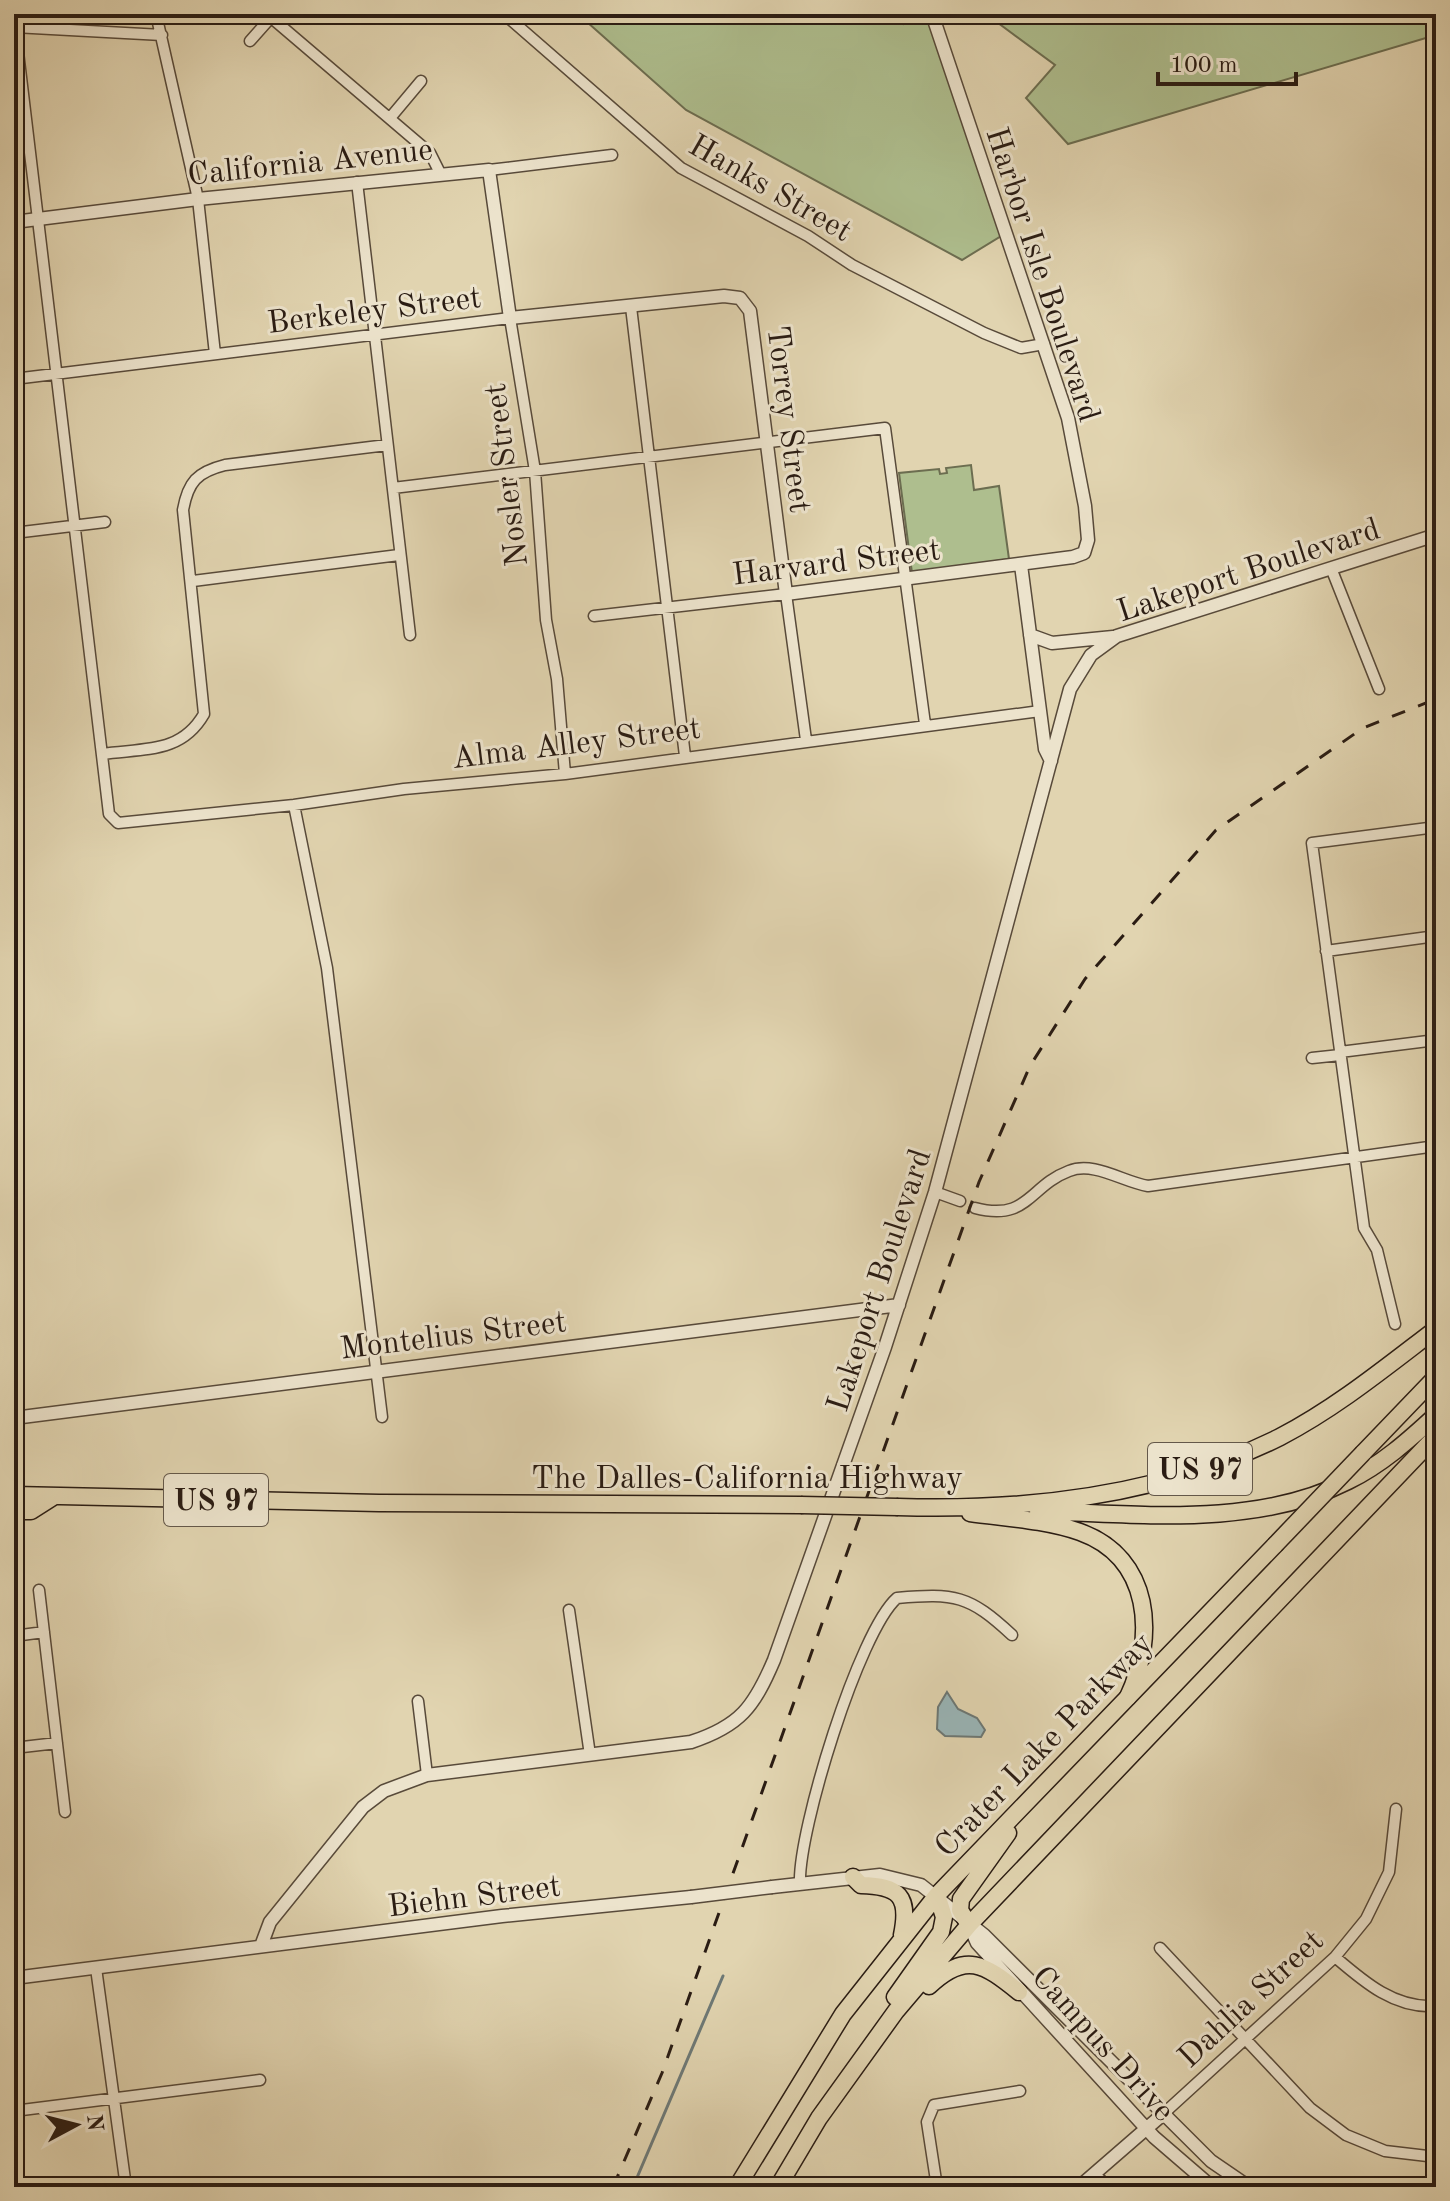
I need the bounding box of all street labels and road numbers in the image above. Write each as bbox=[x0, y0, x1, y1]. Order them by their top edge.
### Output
street label: Harbor Isle Boulevard bbox=[978, 124, 1104, 426]
street label: Hanks Street bbox=[682, 130, 857, 249]
street label: California Avenue bbox=[186, 135, 435, 193]
street label: Berkeley Street bbox=[266, 283, 483, 341]
street label: Torrey Street bbox=[760, 324, 814, 515]
street label: Nosler Street bbox=[481, 381, 535, 568]
street label: Lakeport Boulevard bbox=[1114, 514, 1384, 629]
street label: Harvard Street bbox=[730, 535, 942, 593]
street label: Alma Alley Street bbox=[450, 714, 703, 776]
street label: Lakeport Boulevard bbox=[823, 1146, 938, 1416]
street label: Montelius Street bbox=[338, 1307, 568, 1367]
road number: US 97 bbox=[1148, 1443, 1252, 1495]
street label: The Dalles-California Highway bbox=[531, 1464, 963, 1496]
road number: US 97 bbox=[164, 1474, 268, 1526]
street label: Crater Lake Parkway bbox=[930, 1628, 1160, 1864]
street label: Biehn Street bbox=[386, 1872, 563, 1924]
street label: Dahlia Street bbox=[1173, 1925, 1331, 2075]
street label: Campus Drive bbox=[1024, 1961, 1179, 2129]

